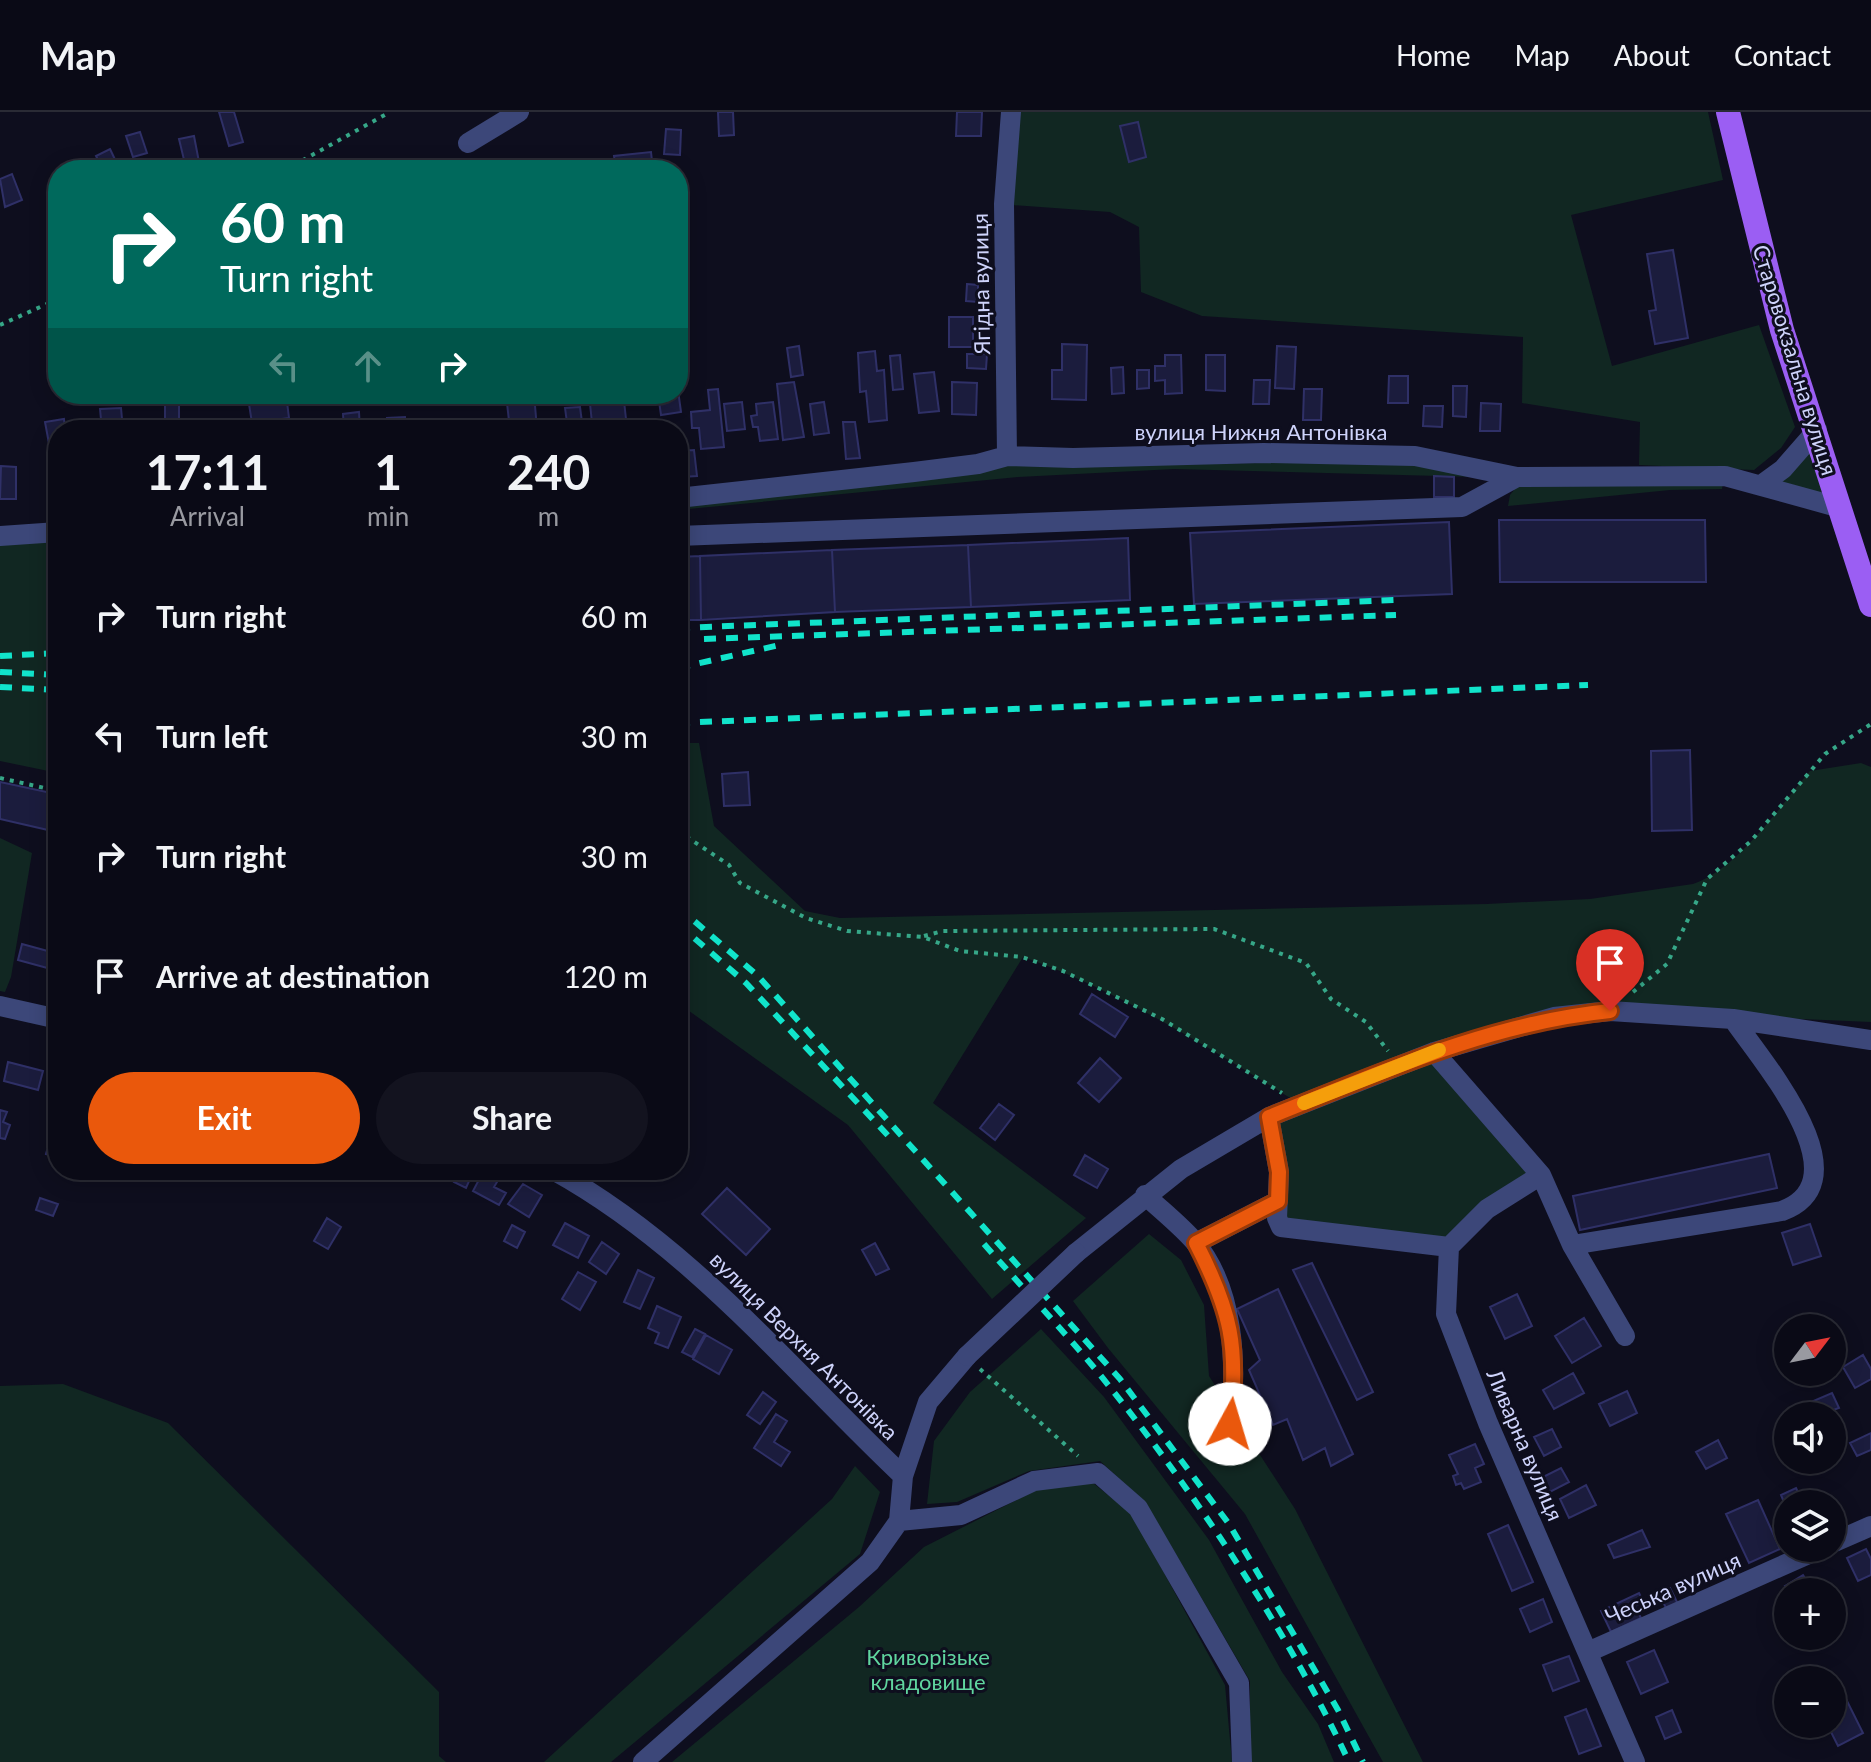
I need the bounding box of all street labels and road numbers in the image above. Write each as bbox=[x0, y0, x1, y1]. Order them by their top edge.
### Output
street label: Ягідна вулиця bbox=[966, 213, 995, 356]
street label: Старовокзальна вулиця bbox=[1748, 241, 1843, 478]
street label: вулиця Нижня Антонівка bbox=[1135, 418, 1388, 445]
street label: вулиця Верхня Антонівка bbox=[705, 1246, 904, 1445]
street label: Ливарна вулиця bbox=[1481, 1364, 1570, 1525]
street label: Чеська вулиця bbox=[1601, 1546, 1745, 1629]

